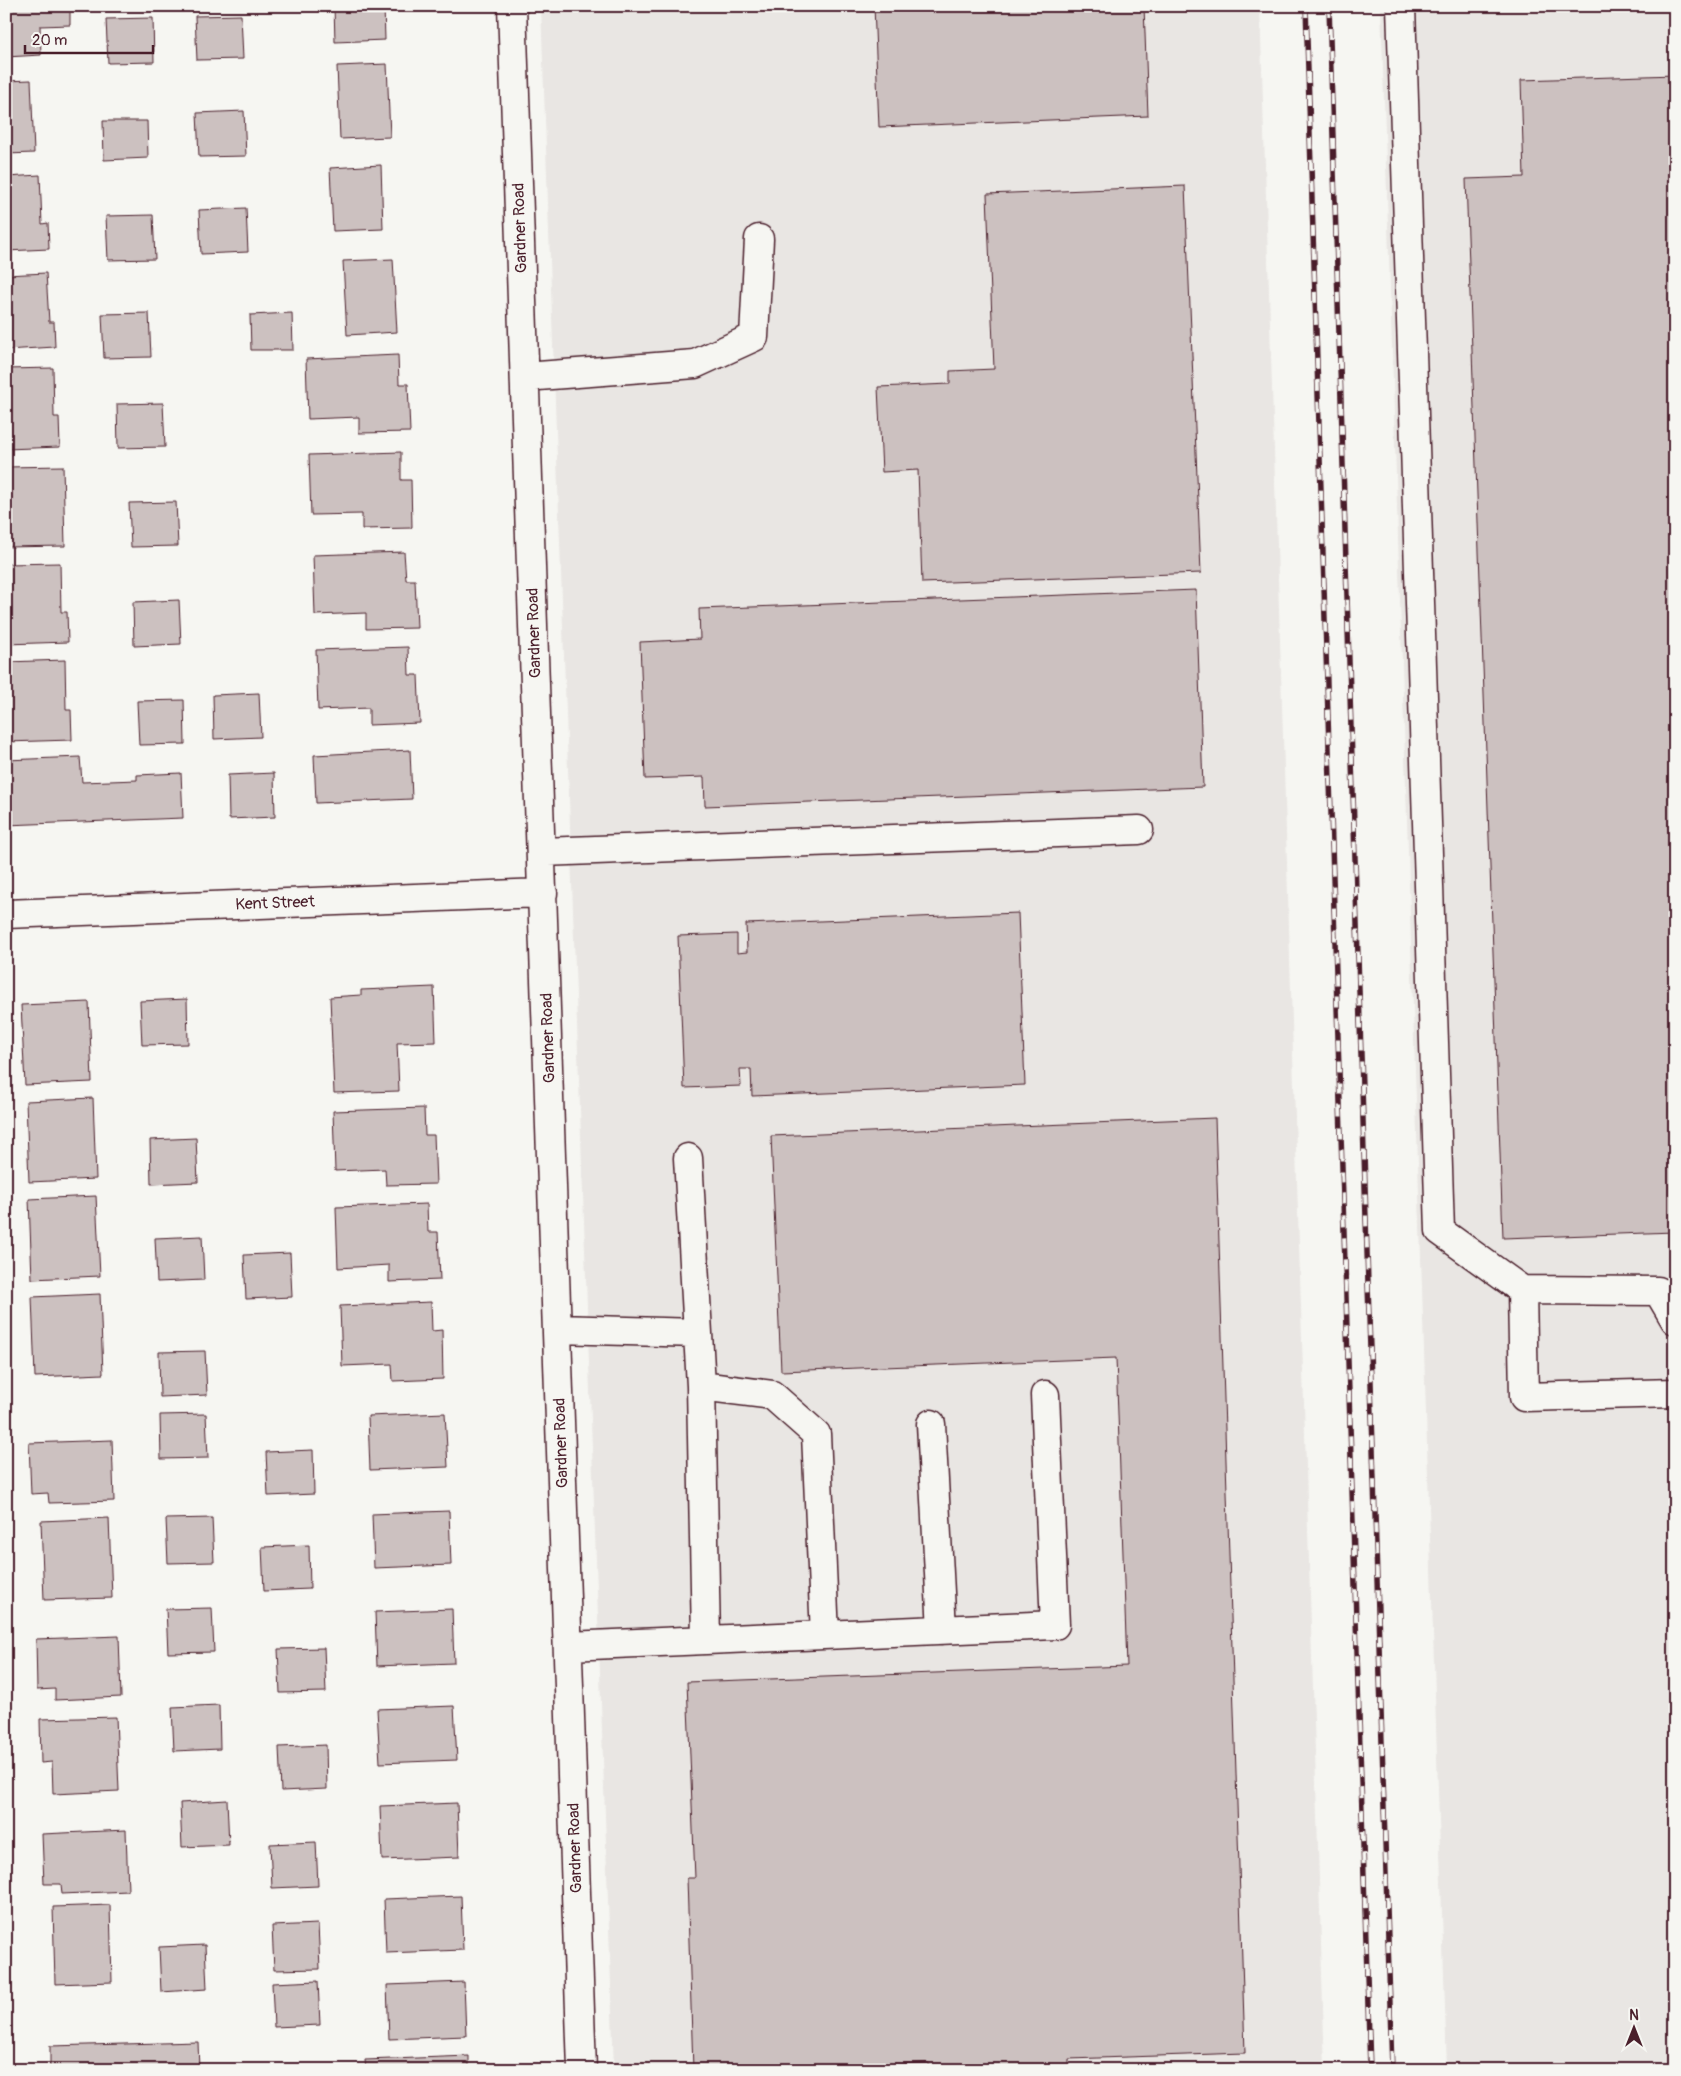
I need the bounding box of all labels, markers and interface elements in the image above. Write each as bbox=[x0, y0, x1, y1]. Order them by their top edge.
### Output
scale bar bbox=[25, 22, 152, 54]
text: 20 m bbox=[32, 31, 67, 50]
street label: Gardner Road bbox=[508, 182, 532, 274]
street label: Gardner Road bbox=[522, 587, 546, 679]
street label: Kent Street bbox=[235, 892, 316, 914]
street label: Gardner Road bbox=[536, 992, 560, 1084]
street label: Gardner Road bbox=[549, 1397, 573, 1489]
street label: Gardner Road bbox=[563, 1802, 587, 1894]
north arrow bbox=[1608, 2004, 1658, 2054]
text: N bbox=[1629, 2007, 1639, 2024]

